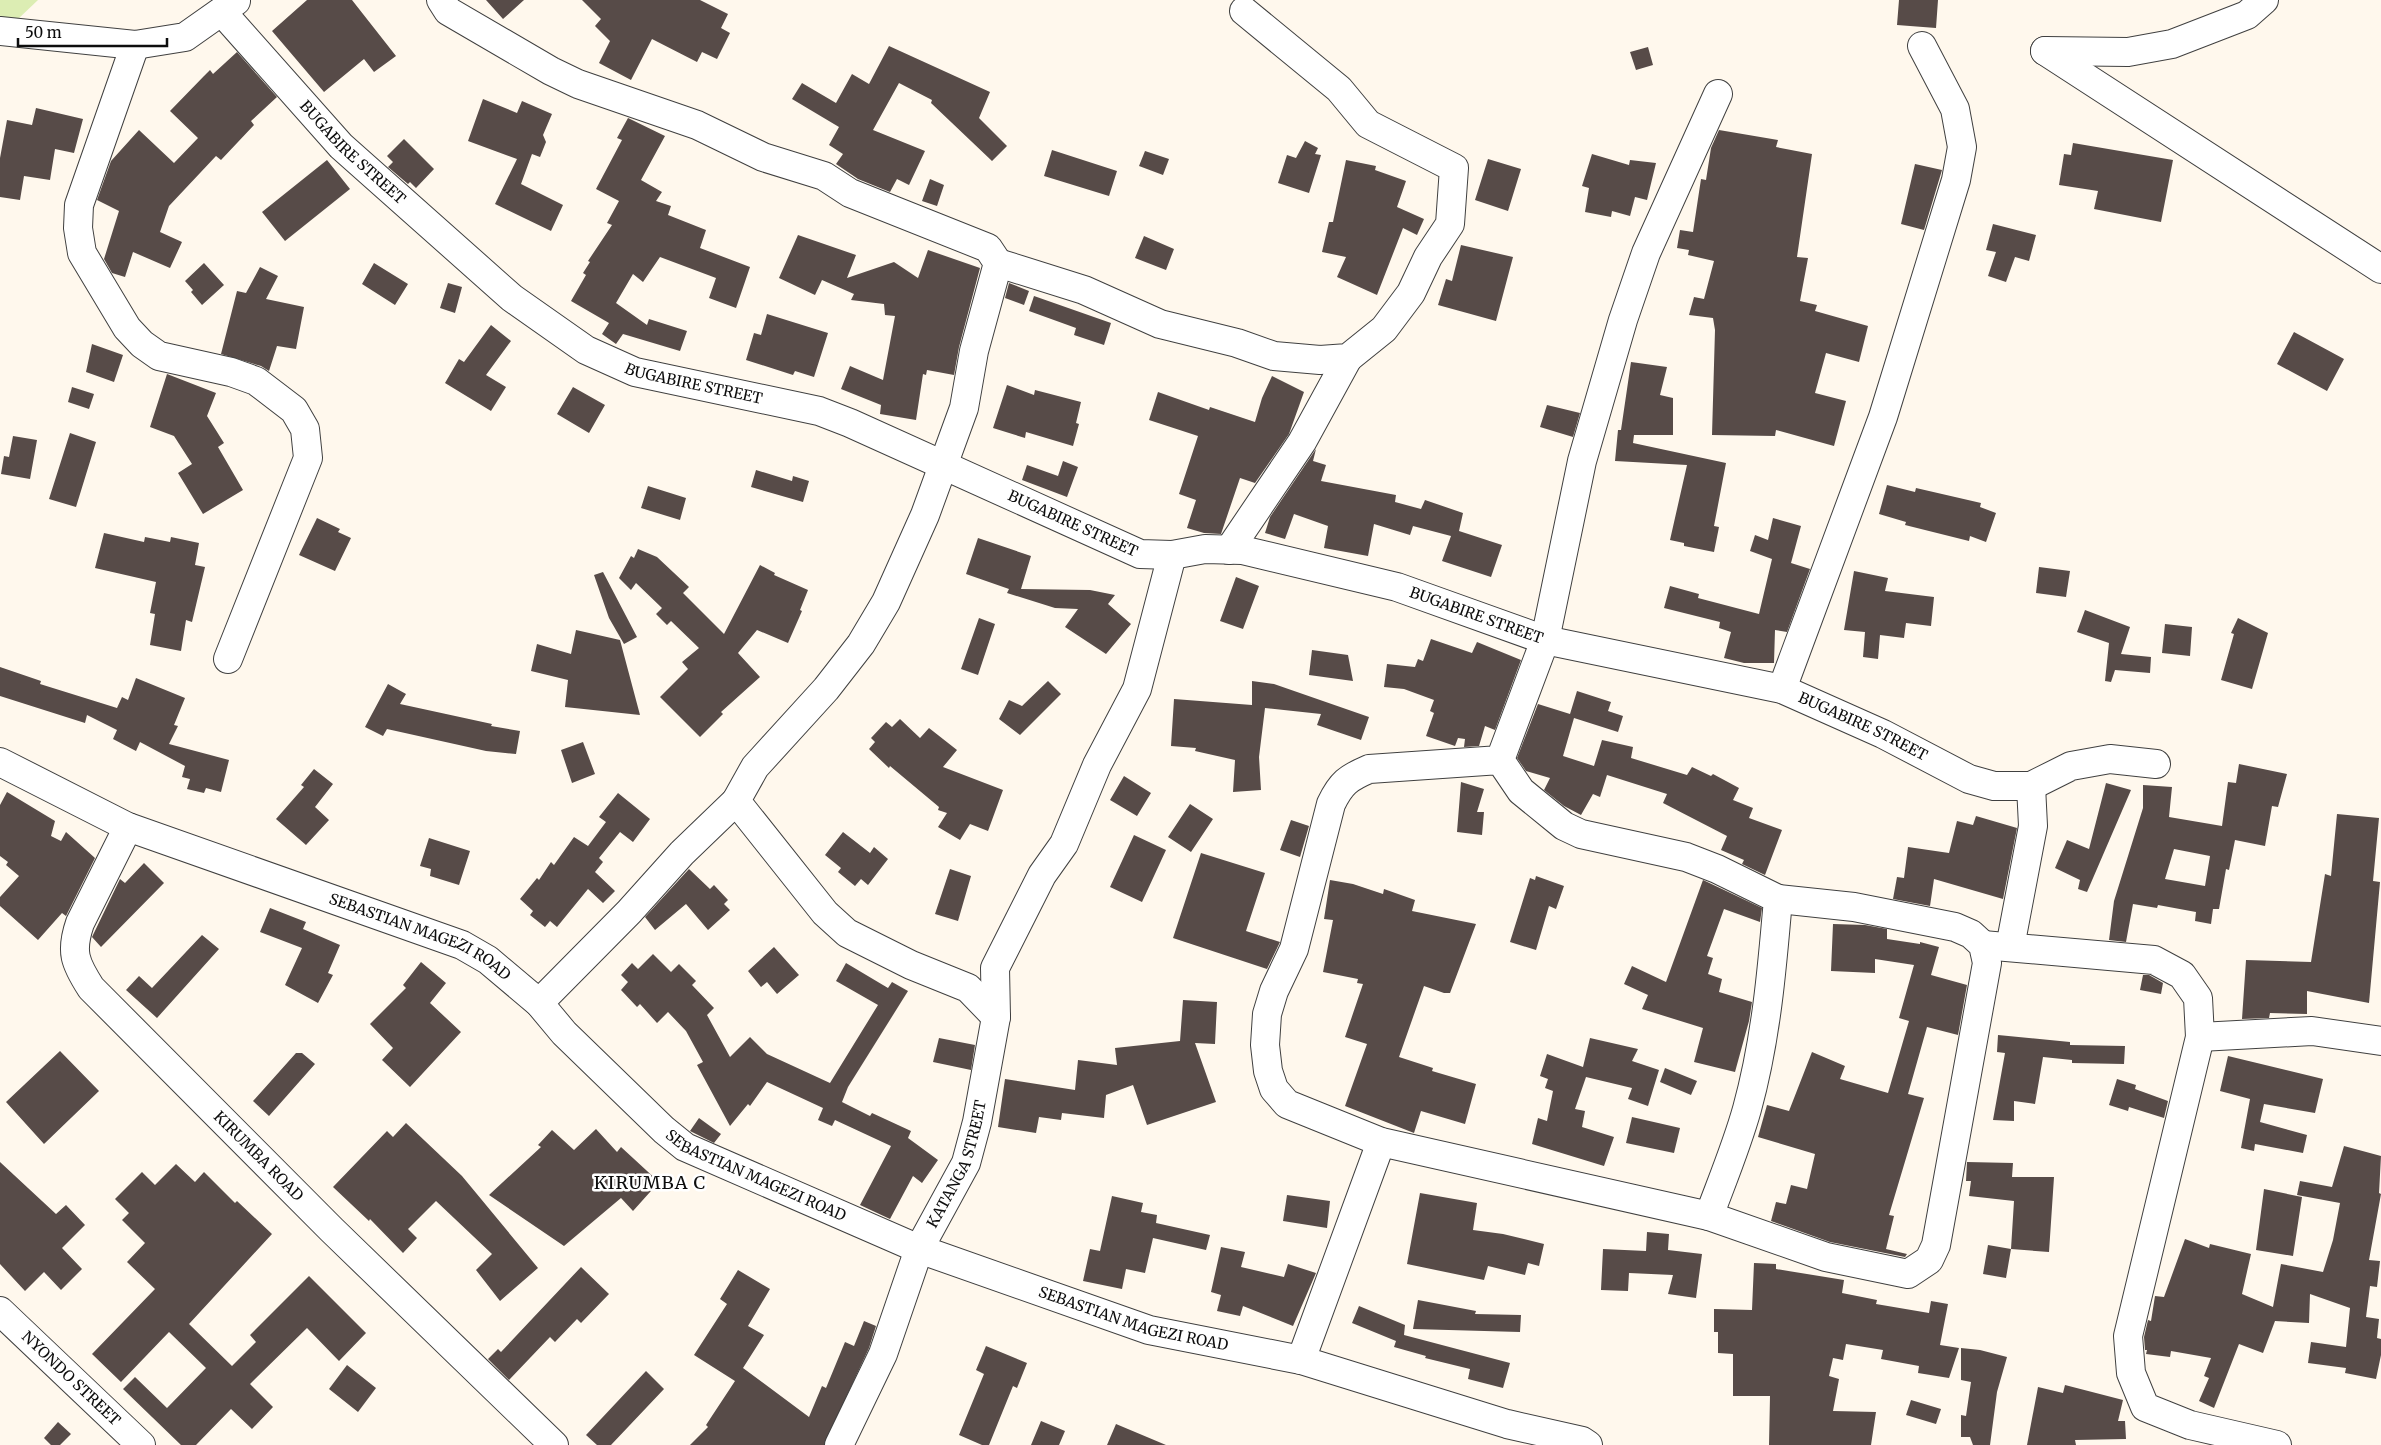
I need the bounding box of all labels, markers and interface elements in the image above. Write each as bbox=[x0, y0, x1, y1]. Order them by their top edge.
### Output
scale bar bbox=[18, 15, 166, 47]
text: 50 m bbox=[25, 23, 62, 42]
street label: BUGABIRE STREET bbox=[296, 96, 410, 208]
street label: BUGABIRE STREET bbox=[622, 359, 765, 408]
street label: BUGABIRE STREET bbox=[1005, 486, 1142, 561]
street label: BUGABIRE STREET bbox=[1407, 582, 1547, 648]
street label: BUGABIRE STREET bbox=[1796, 688, 1931, 765]
street label: SEBASTIAN MAGEZI ROAD bbox=[327, 889, 515, 984]
street label: KATANGA STREET bbox=[922, 1098, 990, 1231]
street label: KIRUMBA ROAD bbox=[210, 1107, 308, 1205]
street label: SEBASTIAN MAGEZI ROAD bbox=[662, 1125, 849, 1225]
district label: KIRUMBA C bbox=[594, 1171, 706, 1194]
street label: SEBASTIAN MAGEZI ROAD bbox=[1036, 1282, 1230, 1354]
street label: NYONDO STREET bbox=[18, 1327, 125, 1430]

